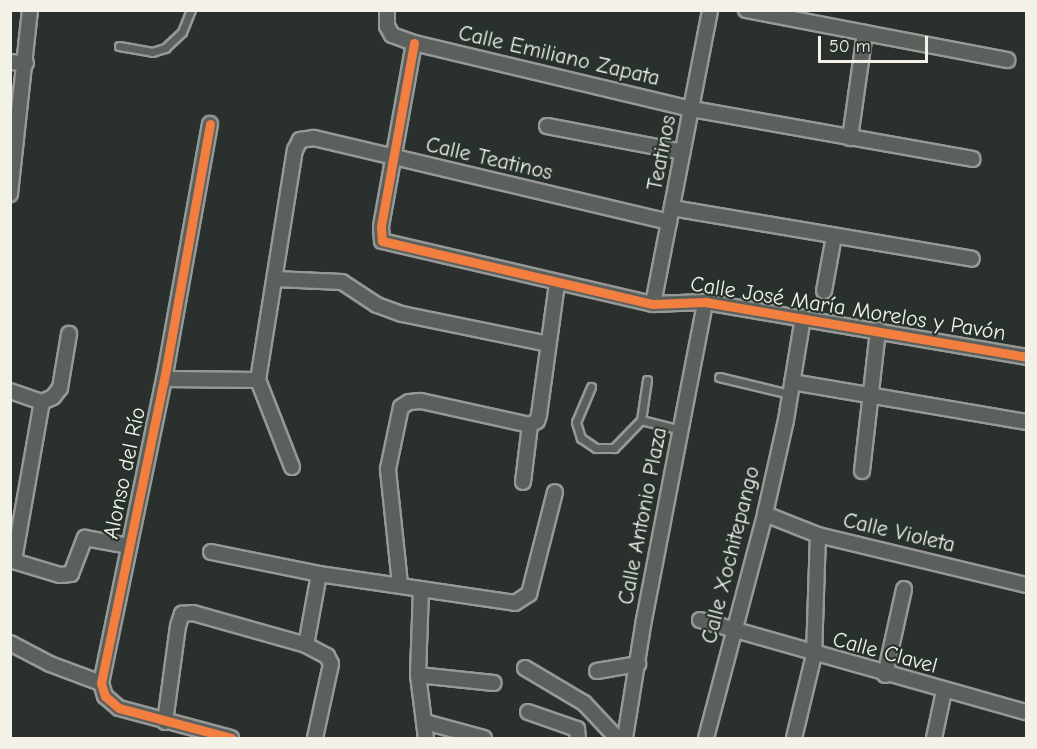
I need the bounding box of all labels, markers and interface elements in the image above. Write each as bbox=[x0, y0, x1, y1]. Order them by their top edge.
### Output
street label: Calle Emiliano Zapata bbox=[456, 20, 662, 92]
scale bar bbox=[821, 24, 930, 62]
text: 50 m bbox=[829, 36, 871, 57]
street label: Teatinos bbox=[642, 113, 682, 193]
street label: Calle Teatinos bbox=[423, 132, 555, 186]
street label: Calle José María Morelos y Pavón bbox=[688, 271, 1008, 347]
street label: Alonso del Río bbox=[98, 405, 152, 541]
street label: Calle Antonio Plaza bbox=[613, 425, 673, 607]
street label: Calle Xochitepango bbox=[696, 463, 766, 647]
street label: Calle Violeta bbox=[840, 507, 958, 559]
street label: Calle Clavel bbox=[830, 626, 940, 680]

